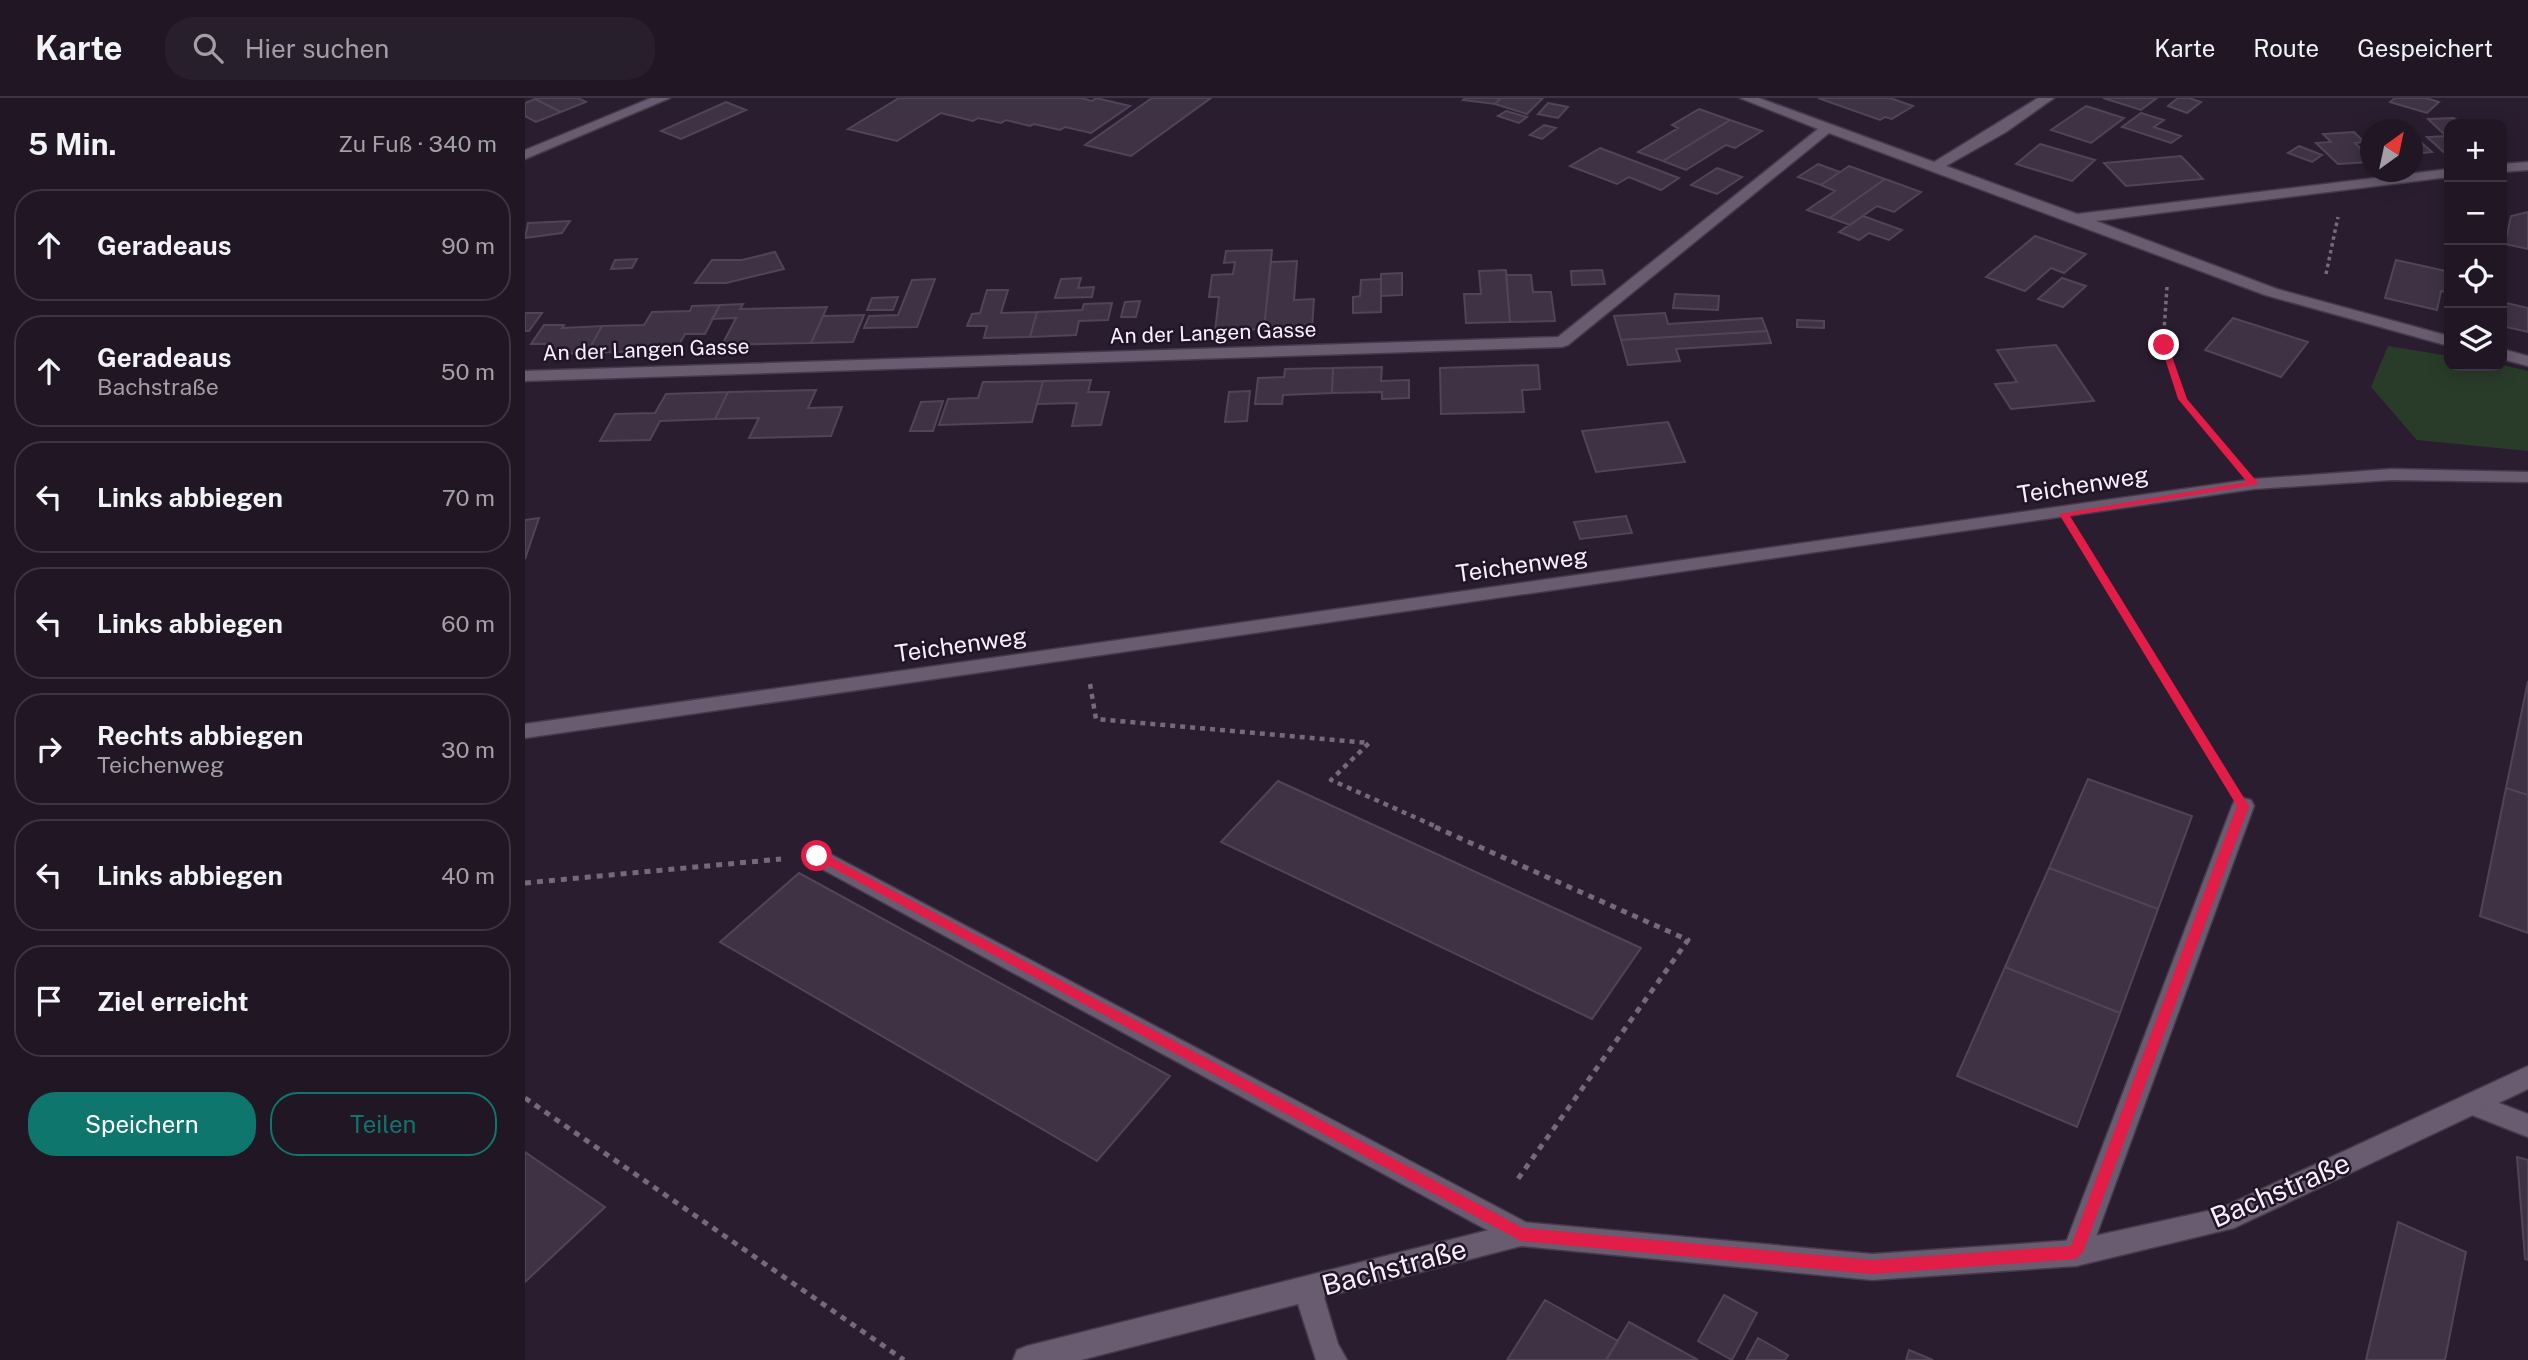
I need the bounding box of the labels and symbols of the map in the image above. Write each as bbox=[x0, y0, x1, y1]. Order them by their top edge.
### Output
north arrow bbox=[2360, 119, 2423, 182]
street label: An der Langen Gasse bbox=[1109, 316, 1317, 349]
route end bbox=[2148, 329, 2179, 360]
street label: An der Langen Gasse bbox=[542, 333, 750, 366]
street label: Teichenweg bbox=[2015, 460, 2151, 508]
street label: Teichenweg bbox=[1454, 541, 1590, 587]
street label: Teichenweg bbox=[893, 621, 1029, 667]
route start bbox=[801, 840, 832, 871]
street label: Bachstraße bbox=[2205, 1145, 2355, 1234]
street label: Bachstraße bbox=[1318, 1231, 1470, 1302]

